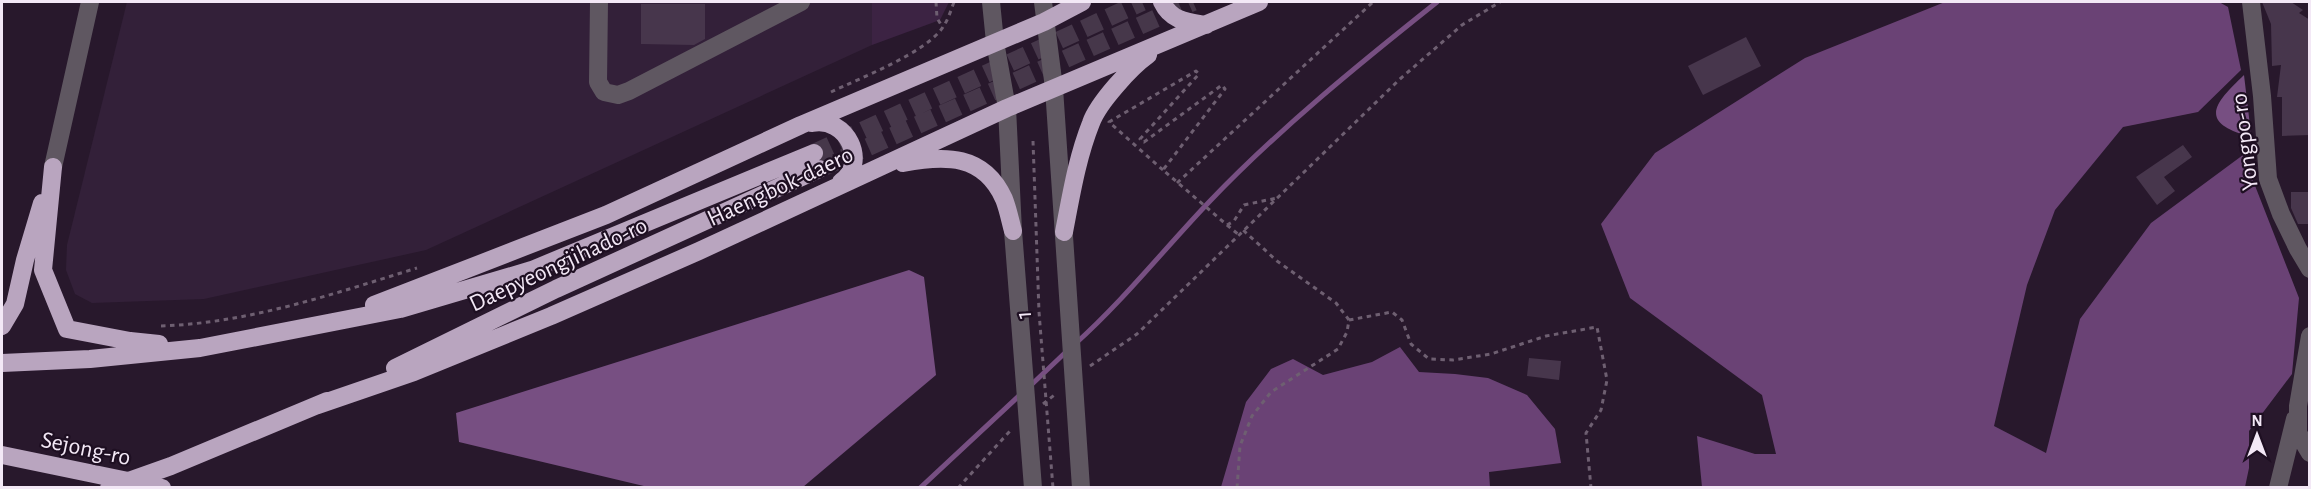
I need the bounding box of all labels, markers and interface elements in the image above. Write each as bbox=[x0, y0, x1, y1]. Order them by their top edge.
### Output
street label: Yongpo-ro bbox=[2227, 92, 2263, 192]
street label: Haengbok-daero bbox=[704, 143, 857, 231]
street label: Daepyeongjihado-ro bbox=[466, 213, 651, 317]
street label: 1 bbox=[1012, 310, 1036, 320]
north arrow bbox=[2227, 405, 2287, 465]
text: N bbox=[2251, 413, 2263, 429]
street label: Sejong-ro bbox=[39, 428, 133, 470]

